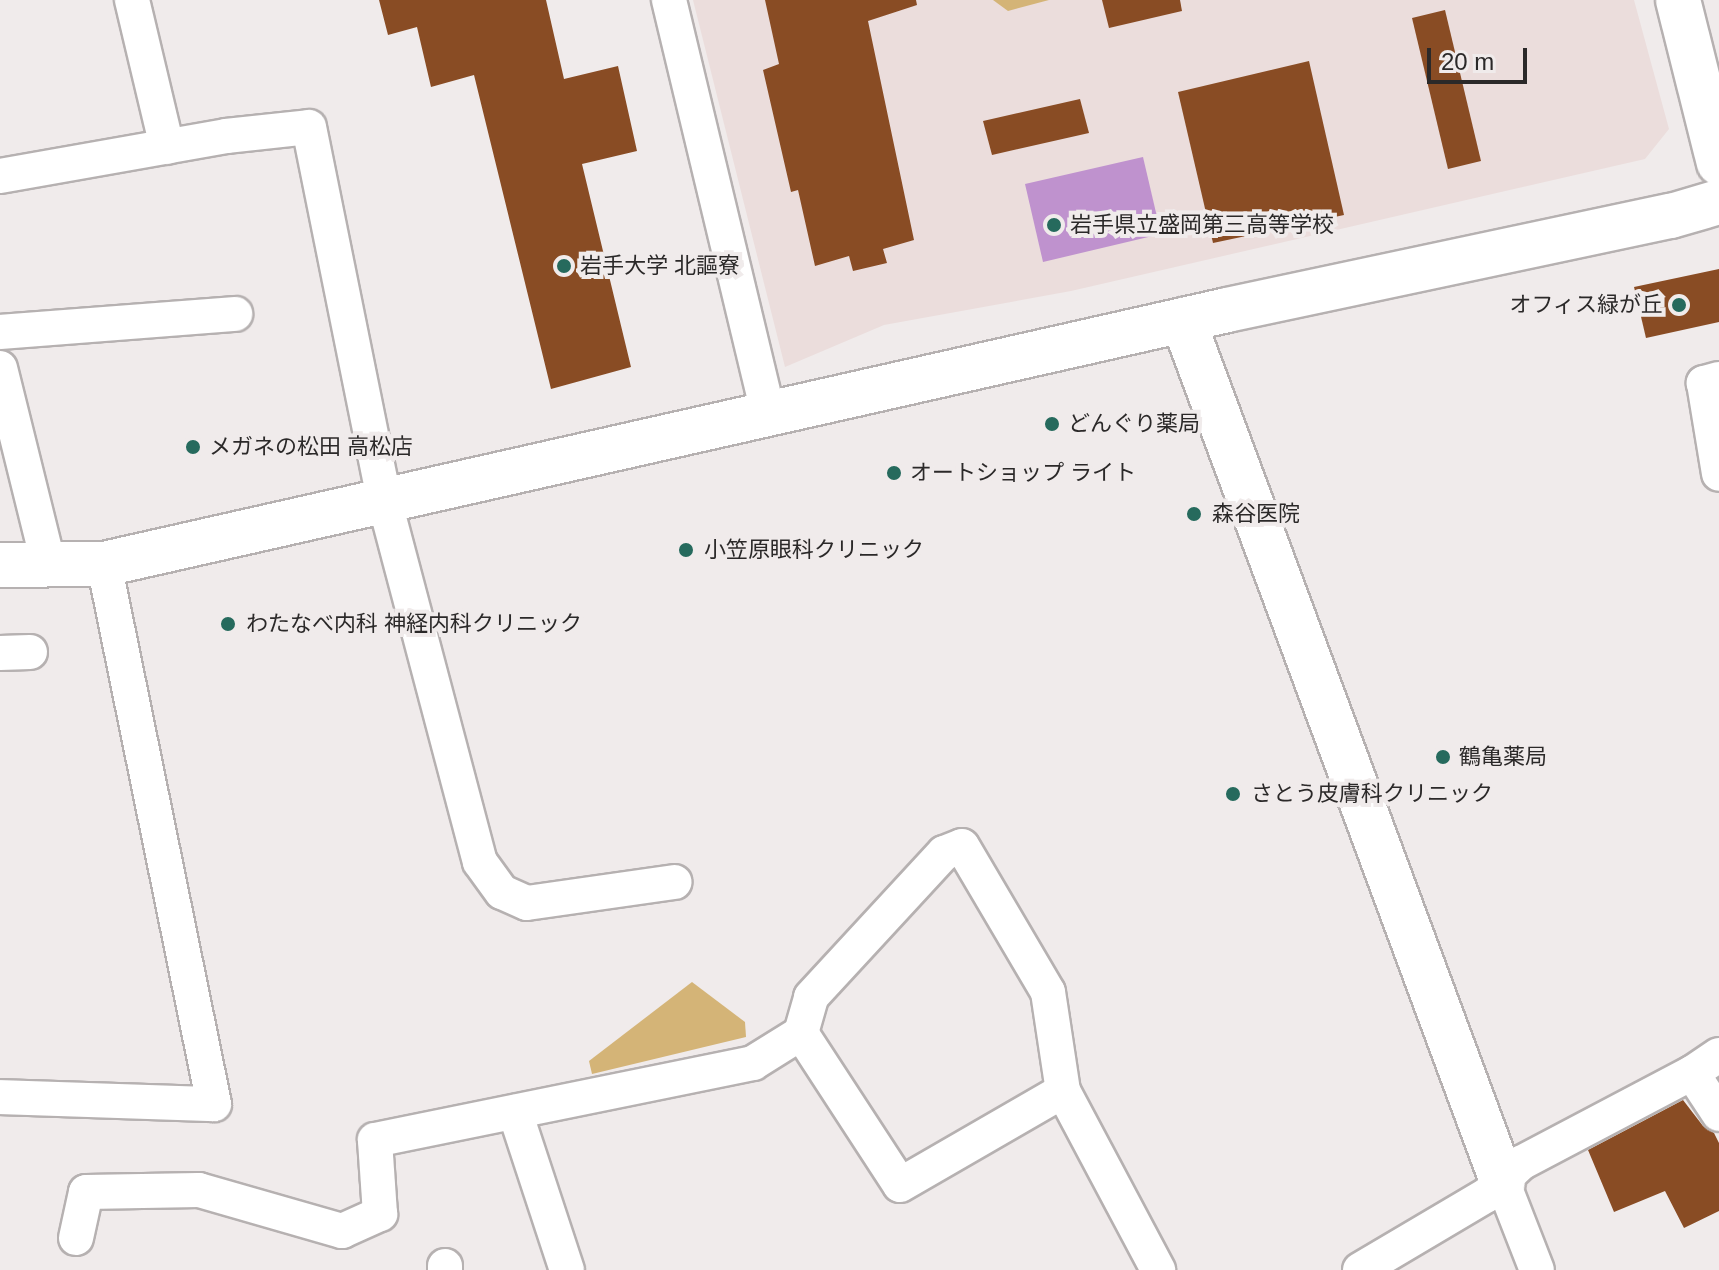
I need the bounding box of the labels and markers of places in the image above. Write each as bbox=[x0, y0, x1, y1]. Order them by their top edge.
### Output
place label: 岩手県立盛岡第三高等学校 bbox=[1070, 212, 1334, 238]
marker: 岩手県立盛岡第三高等学校 bbox=[1045, 216, 1063, 234]
place label: 岩手大学 北謳寮 bbox=[580, 253, 740, 279]
marker: 岩手大学 北謳寮 bbox=[555, 257, 573, 275]
place label: オフィス緑が丘 bbox=[1509, 292, 1663, 318]
marker: オフィス緑が丘 bbox=[1670, 296, 1688, 314]
place label: どんぐり薬局 bbox=[1068, 411, 1200, 437]
marker: どんぐり薬局 bbox=[1043, 415, 1061, 433]
place label: メガネの松田 高松店 bbox=[209, 434, 413, 460]
marker: メガネの松田 高松店 bbox=[184, 438, 202, 456]
place label: オートショップ ライト bbox=[910, 460, 1136, 486]
marker: オートショップ ライト bbox=[885, 464, 903, 482]
place label: 森谷医院 bbox=[1212, 501, 1300, 527]
marker: 森谷医院 bbox=[1183, 503, 1205, 525]
place label: 小笠原眼科クリニック bbox=[704, 537, 924, 563]
marker: 小笠原眼科クリニック bbox=[675, 539, 697, 561]
place label: わたなべ内科 神経内科クリニック bbox=[246, 611, 582, 637]
marker: わたなべ内科 神経内科クリニック bbox=[217, 613, 239, 635]
place label: 鶴亀薬局 bbox=[1459, 744, 1547, 770]
marker: 鶴亀薬局 bbox=[1434, 748, 1452, 766]
place label: さとう皮膚科クリニック bbox=[1251, 781, 1493, 807]
marker: さとう皮膚科クリニック bbox=[1222, 783, 1244, 805]

